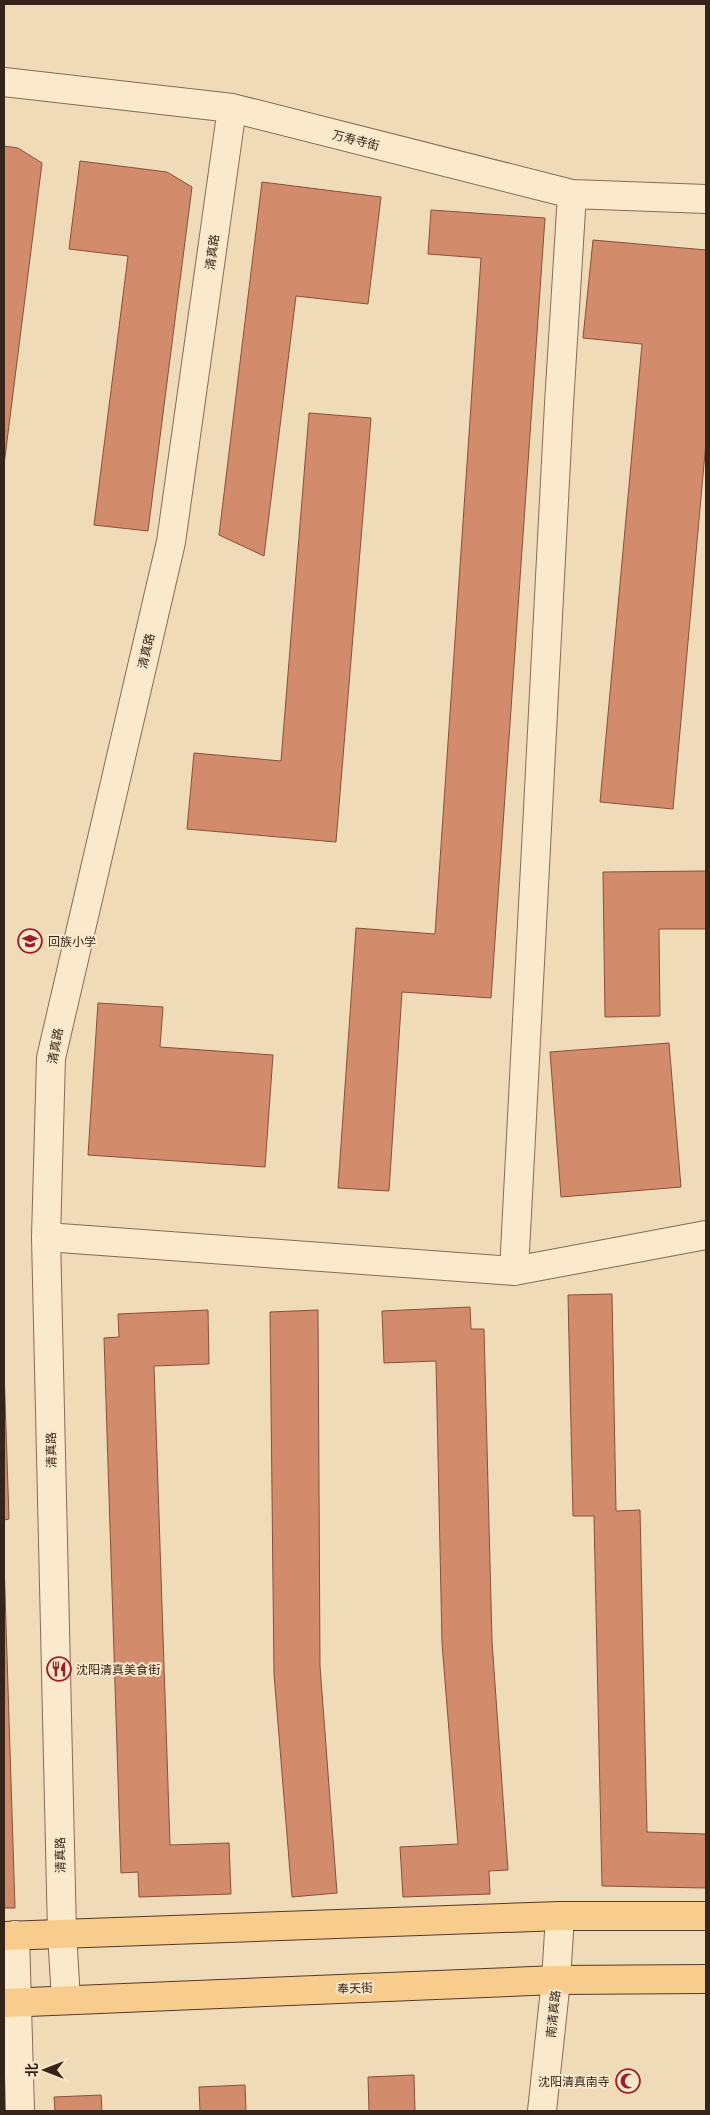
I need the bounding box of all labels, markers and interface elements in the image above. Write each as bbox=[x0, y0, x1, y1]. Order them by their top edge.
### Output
street label: 万寿寺街 bbox=[331, 126, 381, 154]
street label: 清真路 bbox=[201, 233, 223, 271]
street label: 清真路 bbox=[134, 632, 158, 670]
school or university icon: 回族小学 bbox=[17, 928, 43, 954]
place label: 回族小学 bbox=[48, 933, 96, 950]
street label: 清真路 bbox=[44, 1027, 66, 1065]
street label: 清真路 bbox=[42, 1432, 60, 1468]
restaurant icon: 沈阳清真美食街 bbox=[46, 1656, 72, 1682]
place label: 沈阳清真美食街 bbox=[76, 1661, 160, 1678]
street label: 清真路 bbox=[51, 1837, 69, 1873]
street label: 奉天街 bbox=[337, 1979, 373, 1997]
street label: 南清真路 bbox=[542, 1989, 564, 2039]
north arrow bbox=[20, 2045, 70, 2095]
text: 北 bbox=[22, 2063, 41, 2077]
mosque icon: 沈阳清真南寺 bbox=[615, 2068, 641, 2094]
place label: 沈阳清真南寺 bbox=[538, 2073, 610, 2090]

